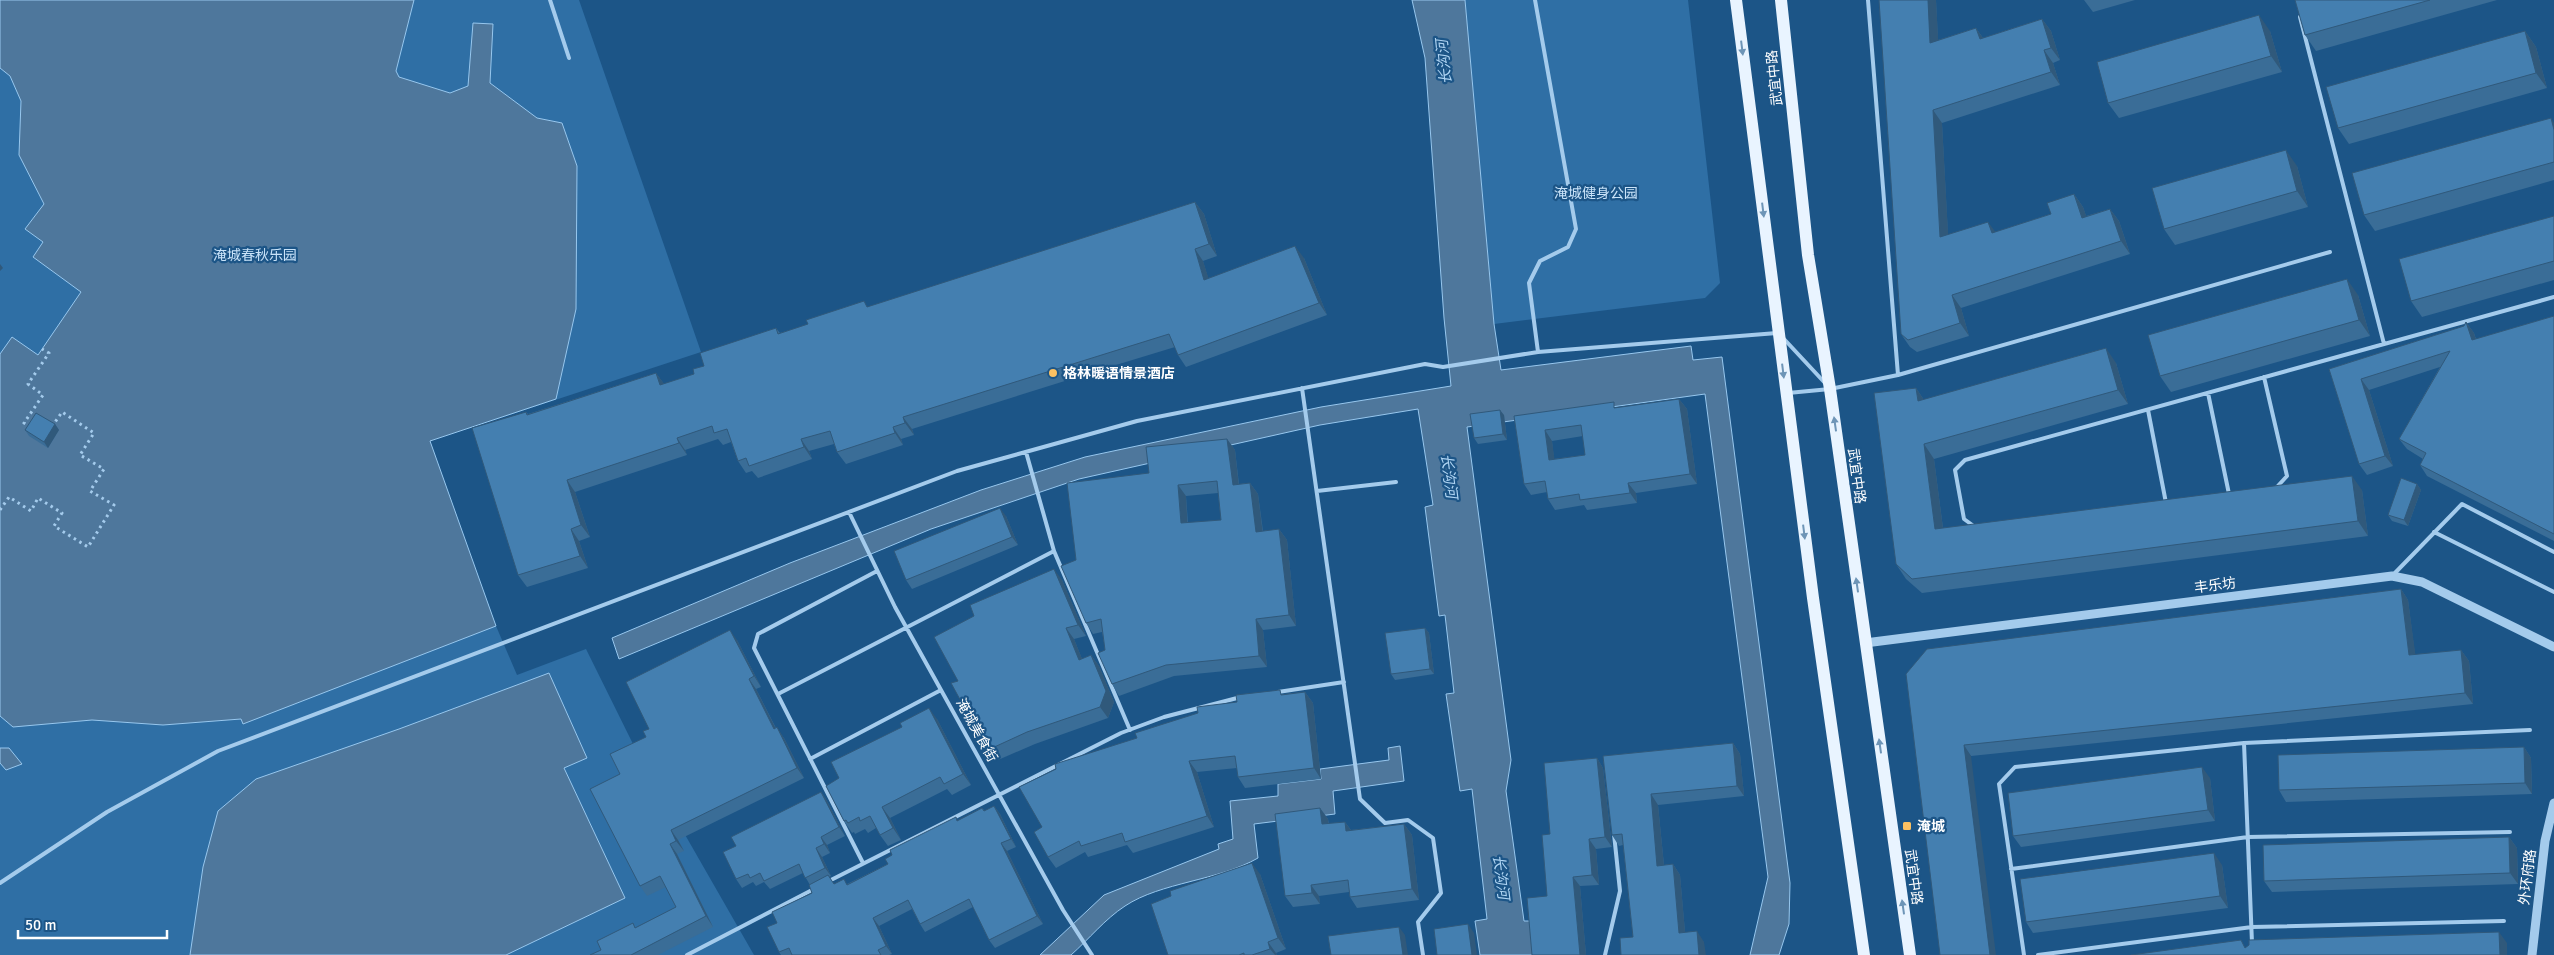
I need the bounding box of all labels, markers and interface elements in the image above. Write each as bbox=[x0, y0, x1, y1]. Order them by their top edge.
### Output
water label: 长沟河 bbox=[1432, 36, 1455, 85]
one-way arrow bbox=[1739, 41, 1747, 57]
street label: 武宜中路 bbox=[1763, 49, 1786, 107]
park label: 淹城健身公园 bbox=[1554, 185, 1638, 202]
one-way arrow bbox=[1759, 202, 1767, 218]
park label: 淹城春秋乐园 bbox=[213, 247, 297, 264]
one-way arrow bbox=[1779, 363, 1787, 379]
place label: 格林暖语情景酒店 bbox=[1063, 365, 1175, 382]
marker: 格林暖语情景酒店 bbox=[1047, 367, 1059, 379]
one-way arrow bbox=[1831, 416, 1839, 432]
street label: 武宜中路 bbox=[1844, 447, 1869, 505]
water label: 长沟河 bbox=[1437, 453, 1461, 502]
one-way arrow bbox=[1800, 524, 1808, 540]
street label: 丰乐坊 bbox=[2193, 575, 2237, 596]
one-way arrow bbox=[1852, 577, 1860, 593]
street label: 淹城美食街 bbox=[952, 696, 1001, 765]
one-way arrow bbox=[1876, 738, 1884, 754]
place label: 淹城 bbox=[1917, 818, 1945, 835]
marker: 淹城 bbox=[1901, 820, 1913, 832]
street label: 武宜中路 bbox=[1901, 848, 1926, 906]
street label: 外环府路 bbox=[2516, 848, 2539, 906]
water label: 长沟河 bbox=[1489, 854, 1513, 903]
one-way arrow bbox=[1899, 898, 1907, 914]
scale bar bbox=[18, 908, 166, 940]
text: 50 m bbox=[25, 916, 56, 934]

